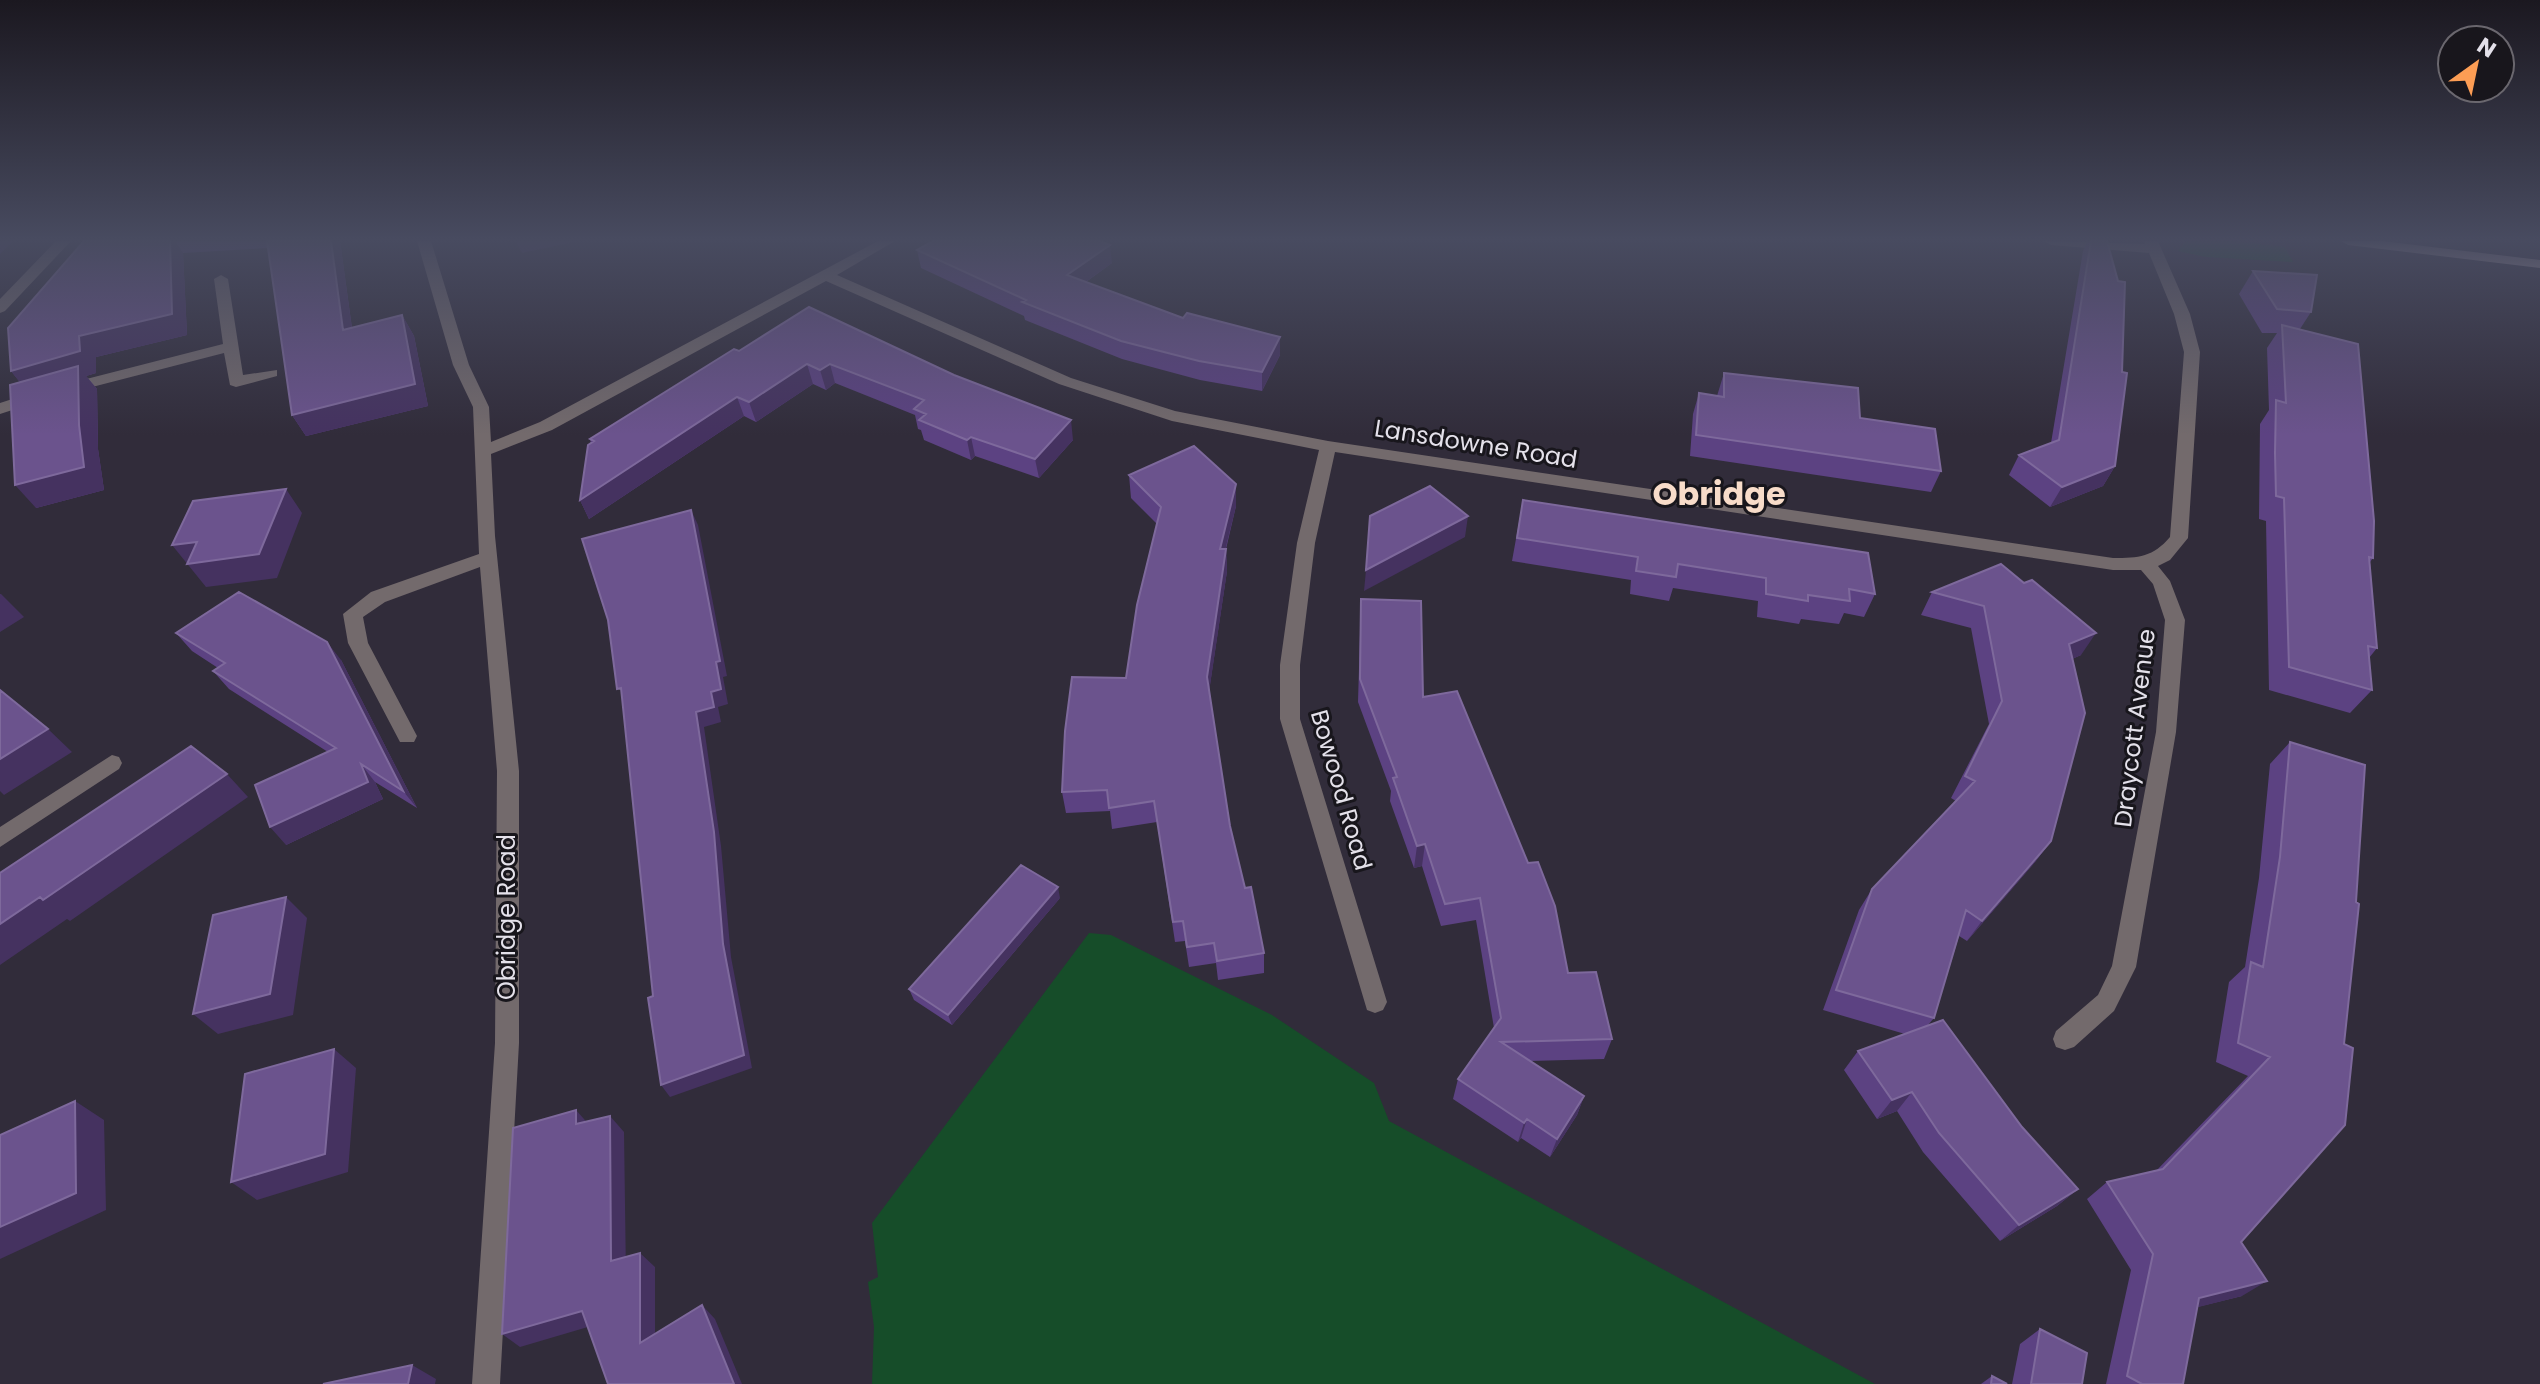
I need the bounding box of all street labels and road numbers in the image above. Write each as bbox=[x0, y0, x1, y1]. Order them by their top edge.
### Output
street label: Lansdowne Road bbox=[1372, 411, 1580, 476]
street label: Draycott Avenue bbox=[2106, 627, 2163, 829]
street label: Bowood Road bbox=[1303, 706, 1380, 874]
street label: Obridge Road bbox=[490, 834, 523, 1000]

